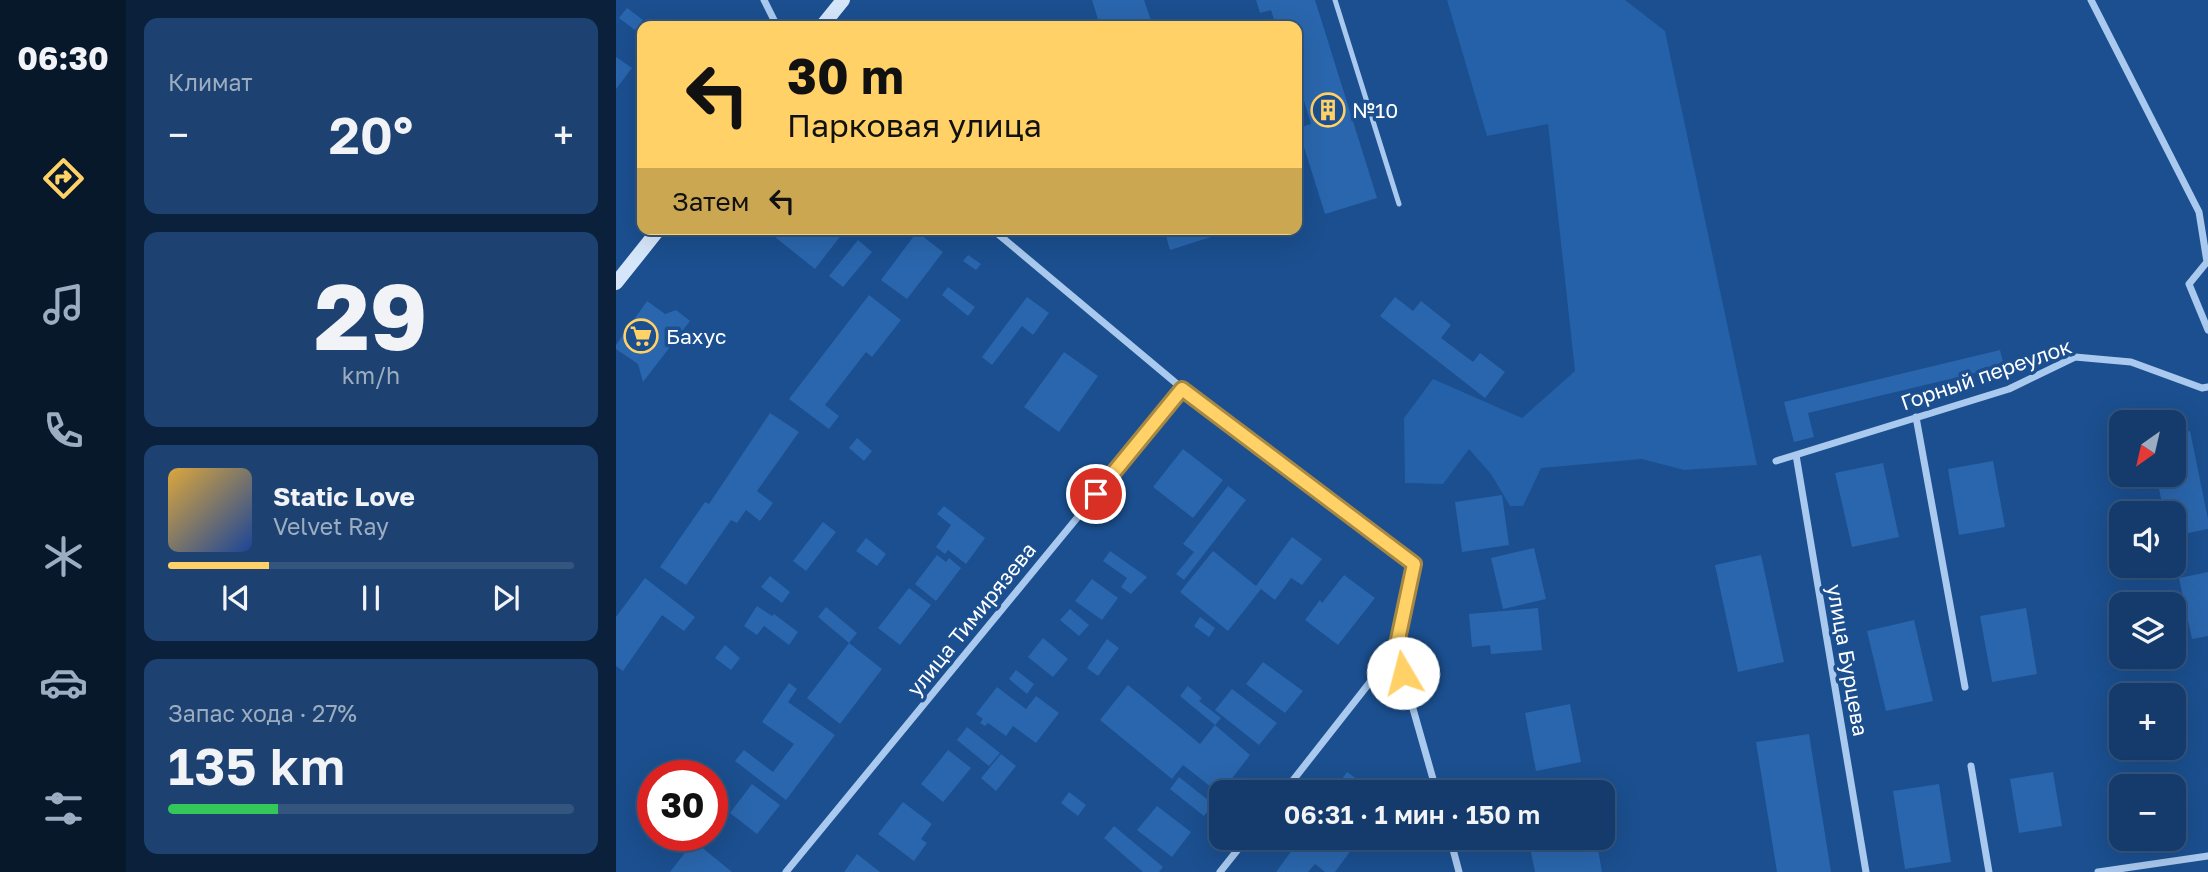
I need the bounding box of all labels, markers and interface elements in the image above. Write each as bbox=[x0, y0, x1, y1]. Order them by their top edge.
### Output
text: 06:30 bbox=[17, 39, 109, 77]
text: 30 m bbox=[787, 46, 904, 105]
icon: left bbox=[672, 49, 763, 140]
text: Климат bbox=[168, 68, 253, 96]
building icon: №10 bbox=[1309, 91, 1347, 129]
place label: №10 bbox=[1352, 97, 1398, 123]
text: 20° bbox=[329, 103, 413, 165]
text: Парковая улица bbox=[787, 106, 1042, 144]
text: − bbox=[168, 112, 189, 157]
text: + bbox=[553, 112, 574, 157]
icon: directions bbox=[39, 154, 88, 203]
icon: left bbox=[763, 182, 801, 220]
text: Затем bbox=[672, 186, 749, 217]
text: 29 bbox=[314, 261, 428, 370]
icon: music bbox=[39, 280, 88, 329]
supermarket icon: Бахус bbox=[622, 317, 660, 355]
place label: Бахус bbox=[666, 323, 726, 349]
street label: Горный переулок bbox=[1897, 333, 2075, 415]
text: km/h bbox=[342, 361, 400, 389]
icon: phone bbox=[39, 406, 88, 455]
north arrow bbox=[2109, 410, 2186, 486]
map controls bbox=[2109, 410, 2186, 851]
pin bbox=[1066, 464, 1126, 524]
icon: arrive bbox=[1077, 475, 1115, 513]
text: Static Love bbox=[273, 481, 415, 512]
button: sound bbox=[2109, 501, 2186, 578]
text: Velvet Ray bbox=[273, 512, 389, 540]
icon: climate bbox=[39, 532, 88, 581]
street label: улица Тимирязева bbox=[901, 537, 1041, 701]
icon: previous bbox=[217, 579, 255, 617]
icon: pause bbox=[352, 579, 390, 617]
icon: next bbox=[487, 579, 525, 617]
street label: улица Бурцева bbox=[1822, 582, 1874, 738]
button: layers bbox=[2109, 592, 2186, 669]
position arrow bbox=[1366, 636, 1440, 710]
icon: car bbox=[39, 658, 88, 707]
button: + bbox=[2109, 683, 2186, 760]
text: Запас хода · 27% bbox=[168, 699, 357, 727]
text: 135 km bbox=[168, 734, 345, 796]
speed limit sign: 30 bbox=[637, 760, 728, 851]
button: − bbox=[2109, 774, 2186, 851]
icon: filters bbox=[39, 784, 88, 833]
text: 06:31 · 1 мин · 150 m bbox=[1284, 799, 1540, 830]

